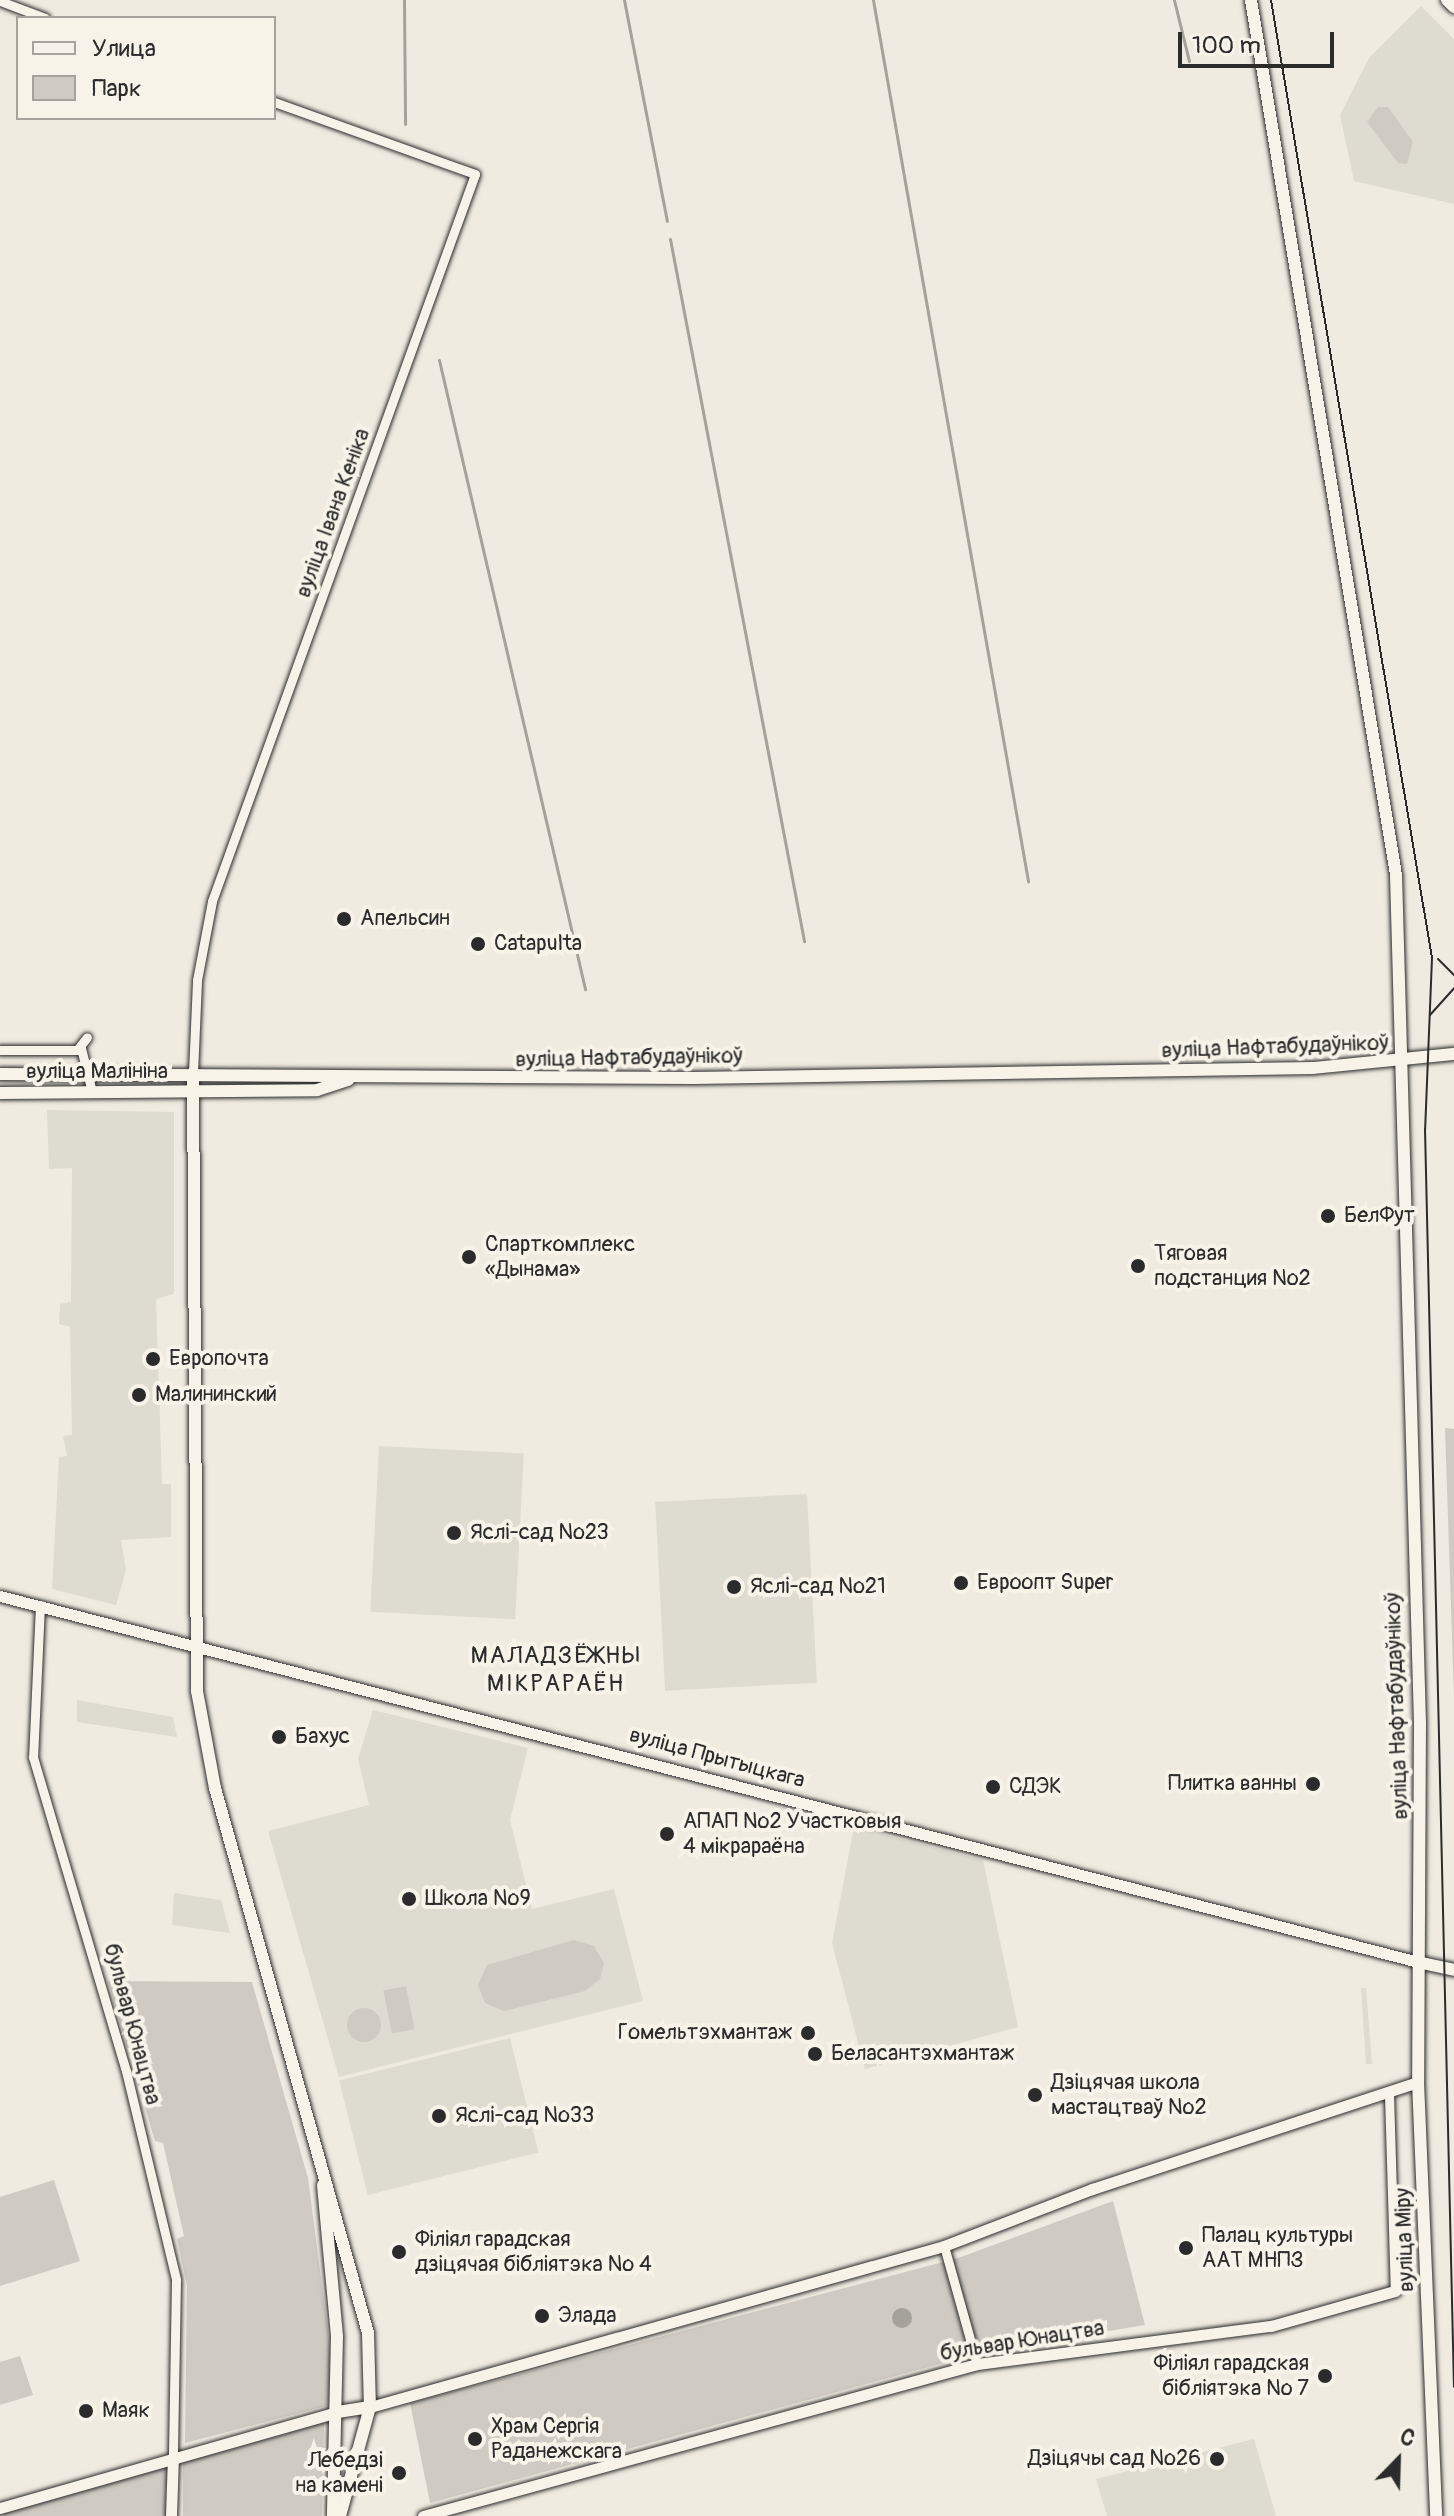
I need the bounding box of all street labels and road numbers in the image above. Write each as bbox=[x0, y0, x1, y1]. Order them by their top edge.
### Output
street label: вуліца Івана Кеніка bbox=[290, 425, 376, 601]
street label: вуліца Нафтабудаўнікоў bbox=[1161, 1030, 1389, 1064]
street label: вуліца Нафтабудаўнікоў bbox=[515, 1043, 743, 1073]
street label: вуліца Малініна bbox=[26, 1059, 168, 1085]
street label: вуліца Нафтабудаўнікоў bbox=[1380, 1592, 1414, 1820]
street label: вуліца Прытыцкага bbox=[626, 1722, 808, 1794]
street label: бульвар Юнацтва bbox=[98, 1940, 166, 2108]
street label: вуліца Міру bbox=[1390, 2188, 1420, 2292]
street label: бульвар Юнацтва bbox=[938, 2315, 1106, 2367]

